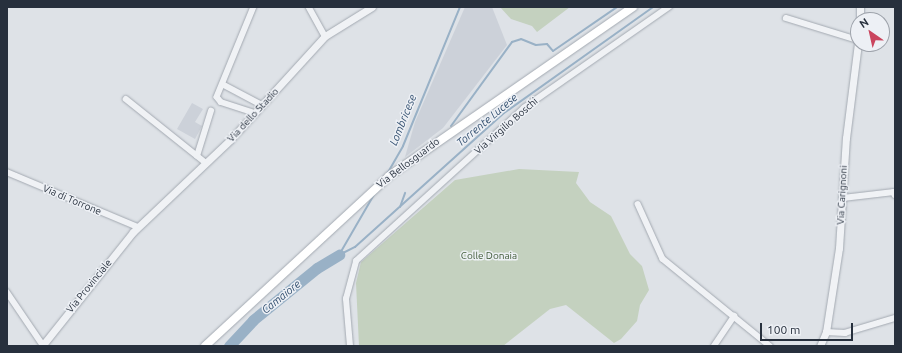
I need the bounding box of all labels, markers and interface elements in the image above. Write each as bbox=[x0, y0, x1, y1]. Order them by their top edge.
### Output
north arrow bbox=[850, 12, 890, 52]
text: N bbox=[857, 16, 871, 30]
street label: Via dello Stadio bbox=[225, 85, 281, 145]
water label: Torrente Lucese bbox=[454, 91, 520, 149]
water label: Lombricese bbox=[387, 93, 419, 147]
street label: Via Virgilio Boschi bbox=[472, 95, 540, 157]
street label: Via Bellosguardo bbox=[374, 135, 442, 191]
street label: Via Carignoni bbox=[834, 165, 850, 225]
street label: Via di Torrone bbox=[41, 182, 103, 218]
park label: Colle Donaia bbox=[461, 250, 517, 262]
street label: Via Provinciale bbox=[64, 257, 114, 315]
water label: Camaiore bbox=[259, 277, 303, 317]
scale bar bbox=[762, 315, 855, 341]
text: 100 m bbox=[767, 323, 800, 336]

